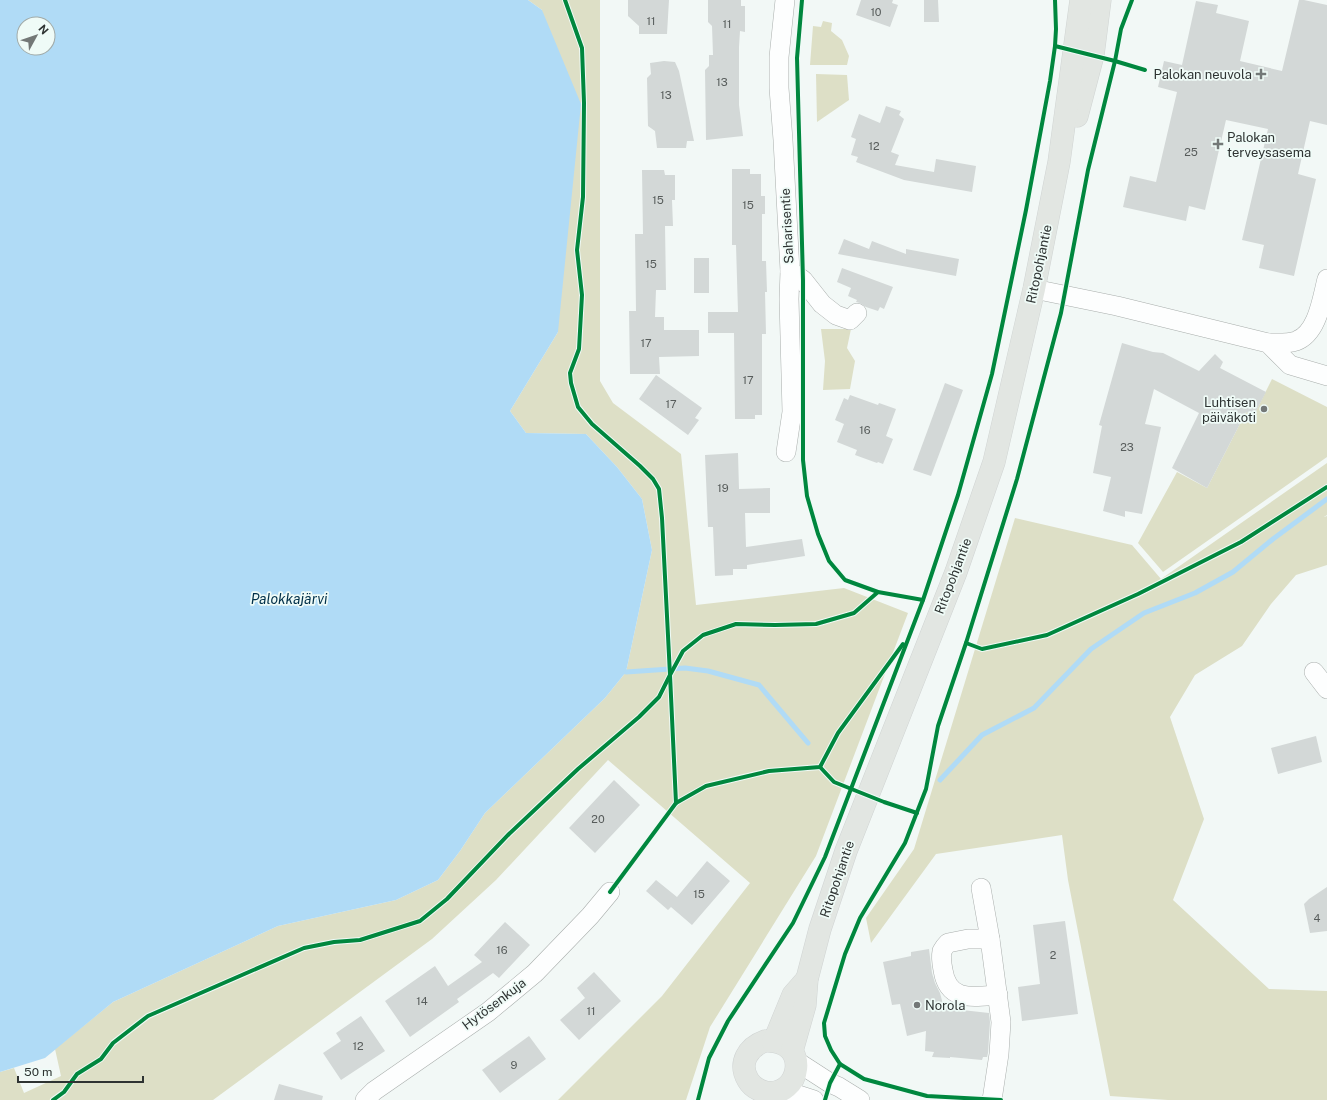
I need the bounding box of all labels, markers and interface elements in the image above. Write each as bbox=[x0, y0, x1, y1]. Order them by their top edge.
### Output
house number: 10 bbox=[870, 6, 882, 18]
house number: 11 bbox=[647, 15, 655, 27]
north arrow bbox=[16, 16, 56, 56]
house number: 11 bbox=[723, 18, 731, 30]
text: N bbox=[36, 22, 51, 37]
place label: Palokan neuvola bbox=[1153, 67, 1252, 82]
marker: Palokan neuvola bbox=[1255, 68, 1267, 80]
house number: 13 bbox=[716, 76, 728, 88]
house number: 13 bbox=[660, 89, 672, 101]
place label: Palokan terveysasema bbox=[1227, 130, 1311, 160]
marker: Palokan terveysasema bbox=[1212, 138, 1224, 150]
house number: 12 bbox=[868, 140, 880, 152]
house number: 25 bbox=[1184, 146, 1198, 158]
street label: Saharisentie bbox=[778, 188, 796, 264]
house number: 15 bbox=[652, 194, 664, 206]
house number: 15 bbox=[742, 199, 754, 211]
street label: Ritopohjantie bbox=[1023, 223, 1055, 305]
house number: 15 bbox=[645, 258, 657, 270]
house number: 17 bbox=[640, 337, 652, 349]
house number: 17 bbox=[742, 374, 754, 386]
place label: Luhtisen päiväkoti bbox=[1202, 395, 1256, 425]
house number: 17 bbox=[665, 398, 677, 410]
marker: Luhtisen päiväkoti bbox=[1259, 404, 1269, 414]
house number: 16 bbox=[859, 424, 871, 436]
house number: 23 bbox=[1120, 441, 1134, 453]
house number: 19 bbox=[717, 482, 729, 494]
street label: Ritopohjantie bbox=[932, 536, 974, 616]
water label: Palokkajärvi bbox=[251, 591, 328, 607]
house number: 20 bbox=[591, 813, 605, 825]
street label: Ritopohjantie bbox=[817, 839, 857, 919]
house number: 15 bbox=[693, 888, 705, 900]
house number: 4 bbox=[1314, 912, 1321, 924]
house number: 16 bbox=[496, 944, 508, 956]
house number: 2 bbox=[1050, 949, 1057, 961]
street label: Hytösenkuja bbox=[459, 975, 529, 1033]
house number: 14 bbox=[416, 995, 428, 1007]
place label: Norola bbox=[925, 998, 965, 1013]
marker: Norola bbox=[912, 1000, 922, 1010]
house number: 11 bbox=[587, 1005, 595, 1017]
house number: 12 bbox=[352, 1040, 364, 1052]
scale bar bbox=[18, 1058, 143, 1084]
house number: 9 bbox=[511, 1059, 518, 1071]
text: 50 m bbox=[24, 1065, 52, 1079]

